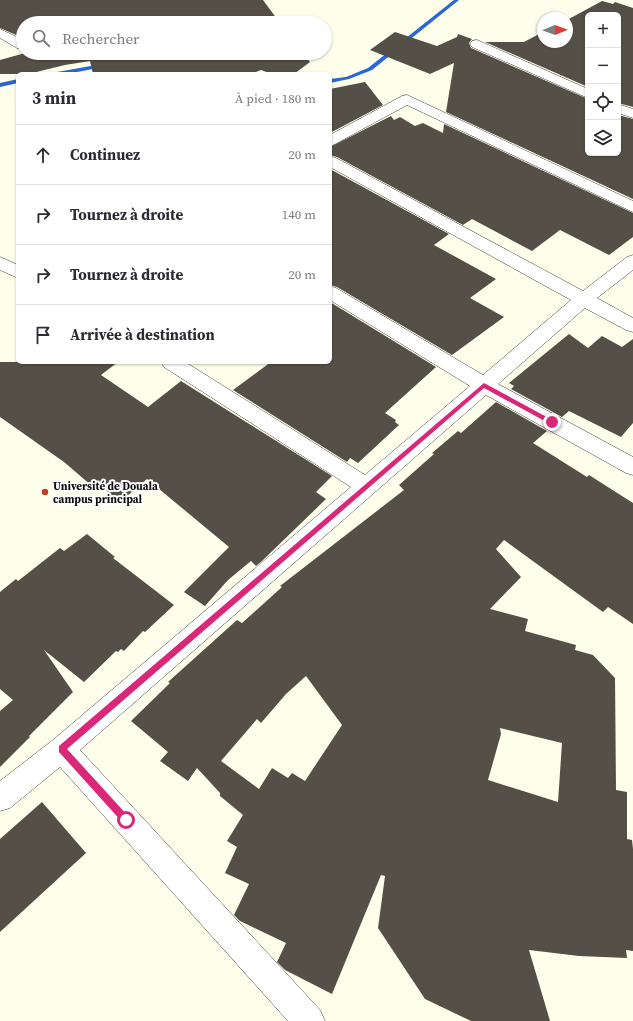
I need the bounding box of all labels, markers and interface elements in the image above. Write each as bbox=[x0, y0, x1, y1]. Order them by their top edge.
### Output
north arrow bbox=[537, 12, 573, 48]
map controls bbox=[585, 12, 621, 156]
button: + bbox=[585, 12, 621, 48]
search box bbox=[16, 16, 332, 60]
icon: search bbox=[30, 27, 52, 49]
text: Rechercher bbox=[62, 28, 139, 49]
button: − bbox=[585, 48, 621, 84]
button: locate bbox=[585, 84, 621, 120]
text: 3 min bbox=[32, 86, 76, 110]
text: À pied · 180 m bbox=[235, 90, 316, 107]
button: layers bbox=[585, 120, 621, 156]
icon: ahead bbox=[32, 144, 54, 166]
text: Continuez bbox=[70, 144, 140, 165]
text: 20 m bbox=[288, 146, 316, 163]
icon: right bbox=[32, 204, 54, 226]
text: Tournez à droite bbox=[70, 204, 183, 225]
text: 140 m bbox=[282, 206, 316, 223]
icon: right bbox=[32, 264, 54, 286]
text: Tournez à droite bbox=[70, 264, 183, 285]
text: 20 m bbox=[288, 266, 316, 283]
icon: arrive bbox=[32, 324, 54, 346]
text: Arrivée à destination bbox=[70, 324, 215, 345]
route end bbox=[543, 413, 561, 431]
place label: Université de Douala campus principal bbox=[53, 479, 158, 507]
marker: Université de Douala campus principal bbox=[40, 487, 50, 497]
route start bbox=[117, 811, 135, 829]

